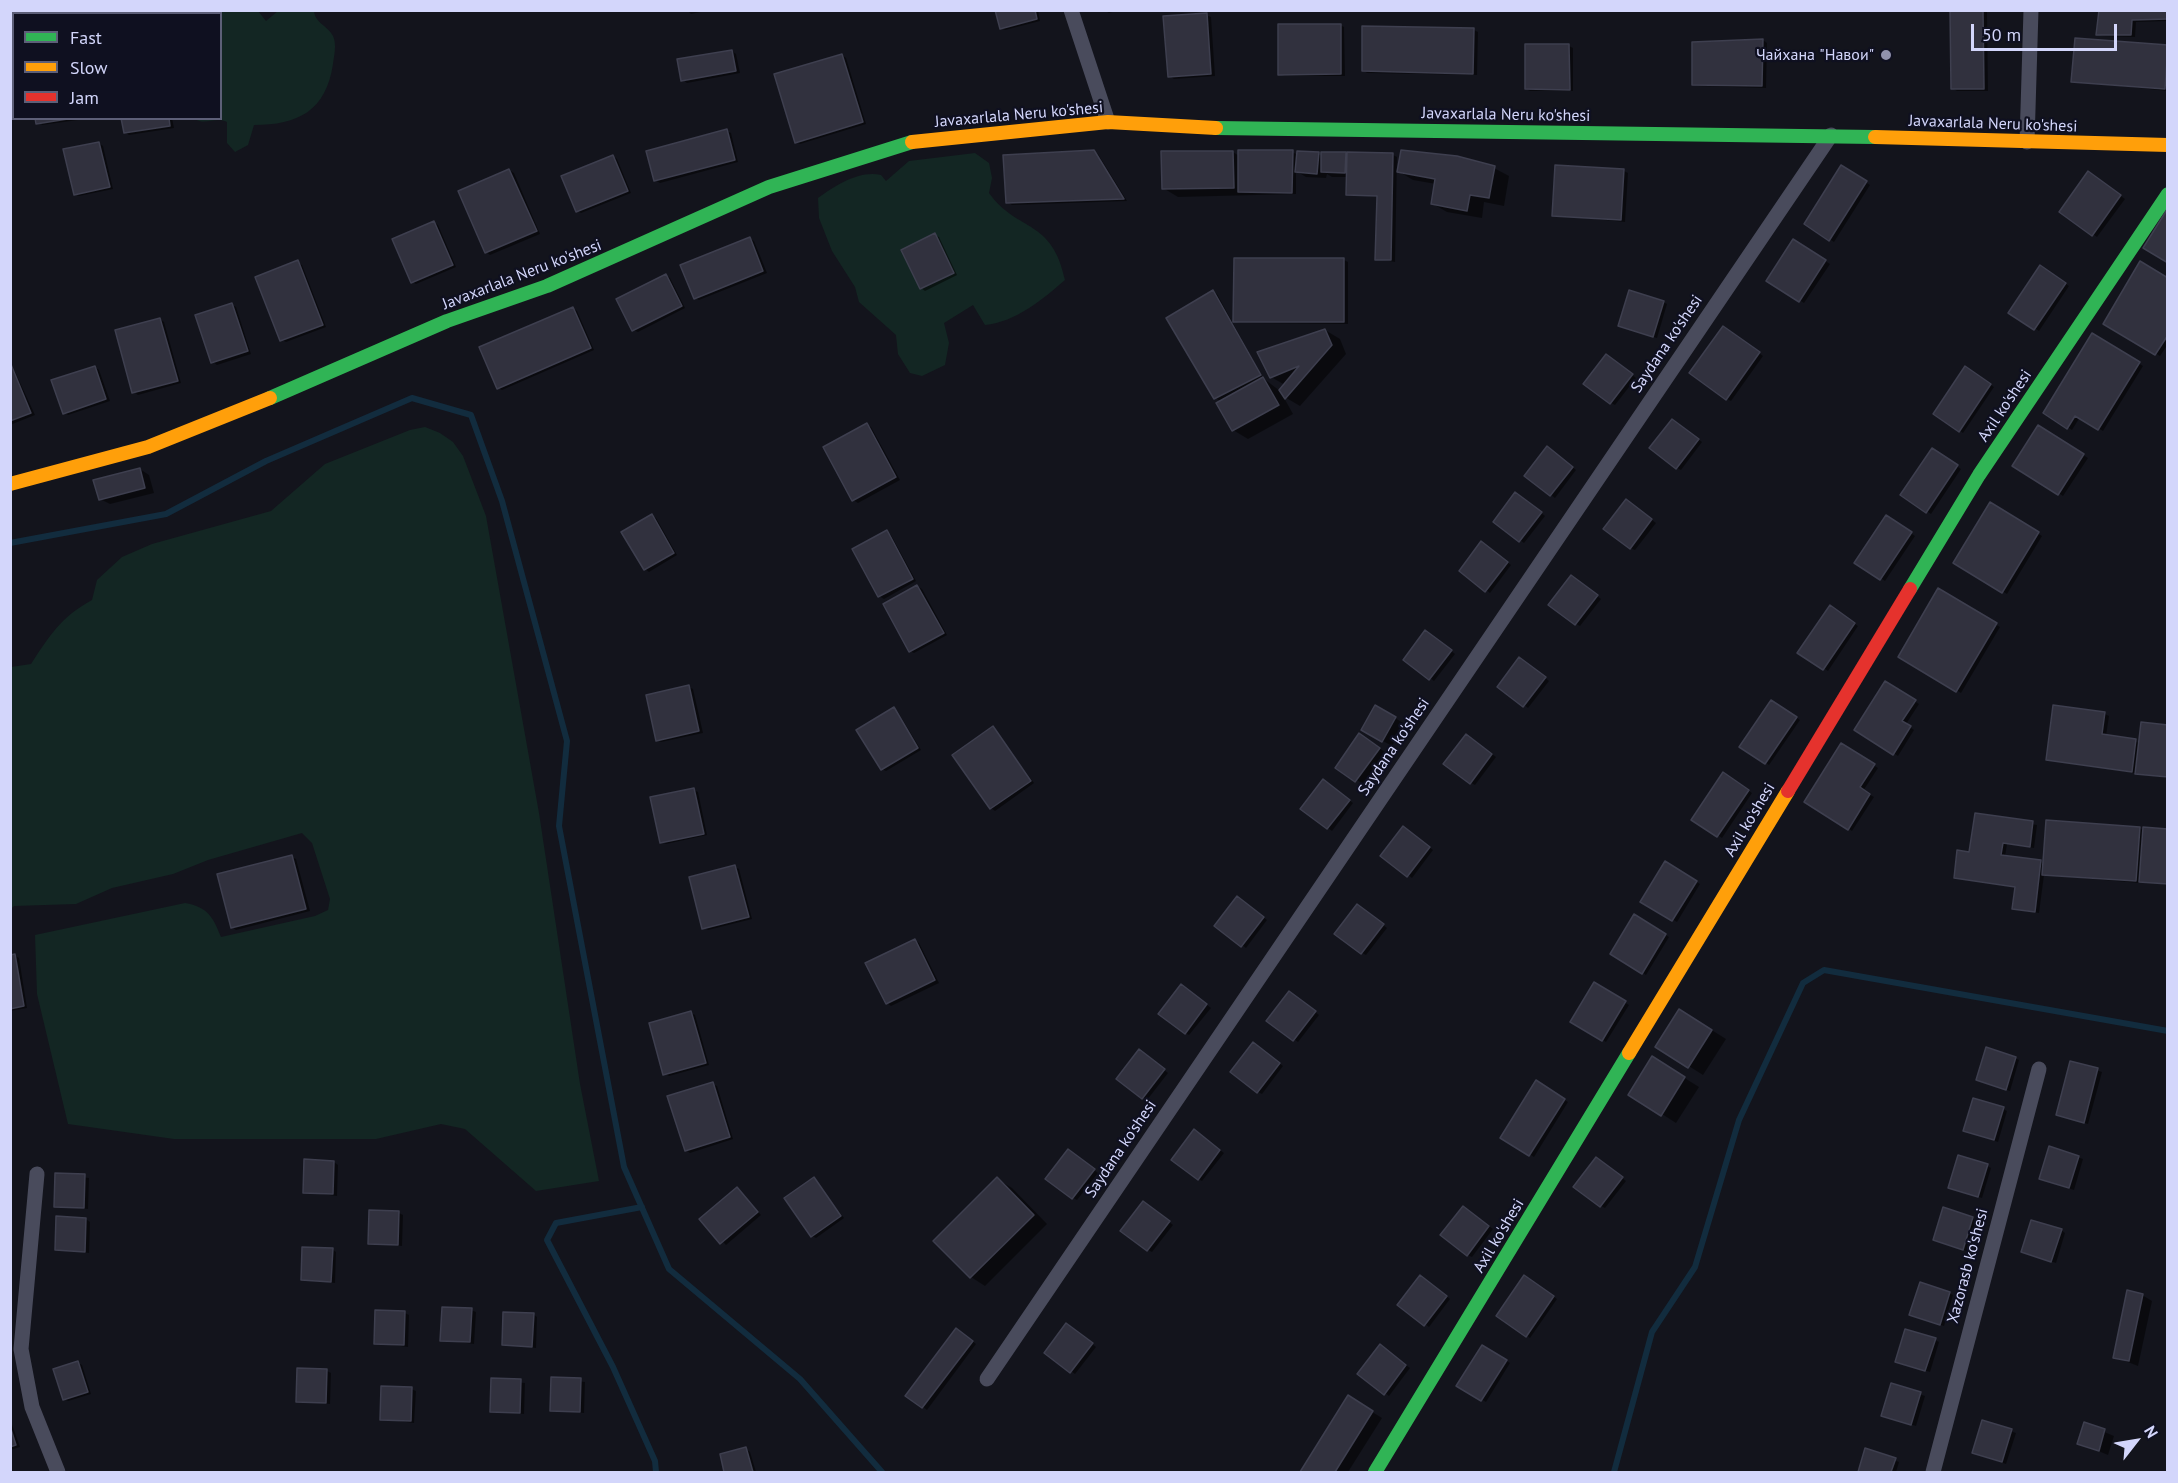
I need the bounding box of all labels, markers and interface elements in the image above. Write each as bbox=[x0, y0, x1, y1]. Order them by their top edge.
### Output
legend bbox=[12, 12, 222, 120]
scale bar bbox=[1974, 12, 2120, 50]
text: 50 m bbox=[1982, 23, 2021, 46]
text: Fast bbox=[70, 26, 102, 49]
place label: Чайхана "Навои" bbox=[1756, 45, 1874, 65]
marker: Чайхана "Навои" bbox=[1879, 48, 1893, 62]
text: Slow bbox=[70, 56, 108, 79]
text: Jam bbox=[70, 86, 99, 109]
street label: Javaxarlala Neru ko'shesi bbox=[934, 98, 1104, 132]
street label: Javaxarlala Neru ko'shesi bbox=[1421, 104, 1591, 126]
street label: Javaxarlala Neru ko'shesi bbox=[1908, 111, 2078, 137]
street label: Javaxarlala Neru ko'shesi bbox=[440, 236, 604, 314]
street label: Saydana ko'shesi bbox=[1627, 291, 1707, 397]
street label: Axil ko'shesi bbox=[1974, 366, 2036, 446]
street label: Saydana ko'shesi bbox=[1354, 694, 1434, 800]
street label: Axil ko'shesi bbox=[1720, 780, 1780, 860]
street label: Saydana ko'shesi bbox=[1081, 1096, 1161, 1202]
street label: Axil ko'shesi bbox=[1469, 1196, 1529, 1276]
street label: Xazorasb ko'shesi bbox=[1943, 1206, 1993, 1326]
north arrow bbox=[2106, 1411, 2166, 1471]
text: N bbox=[2140, 1422, 2163, 1441]

